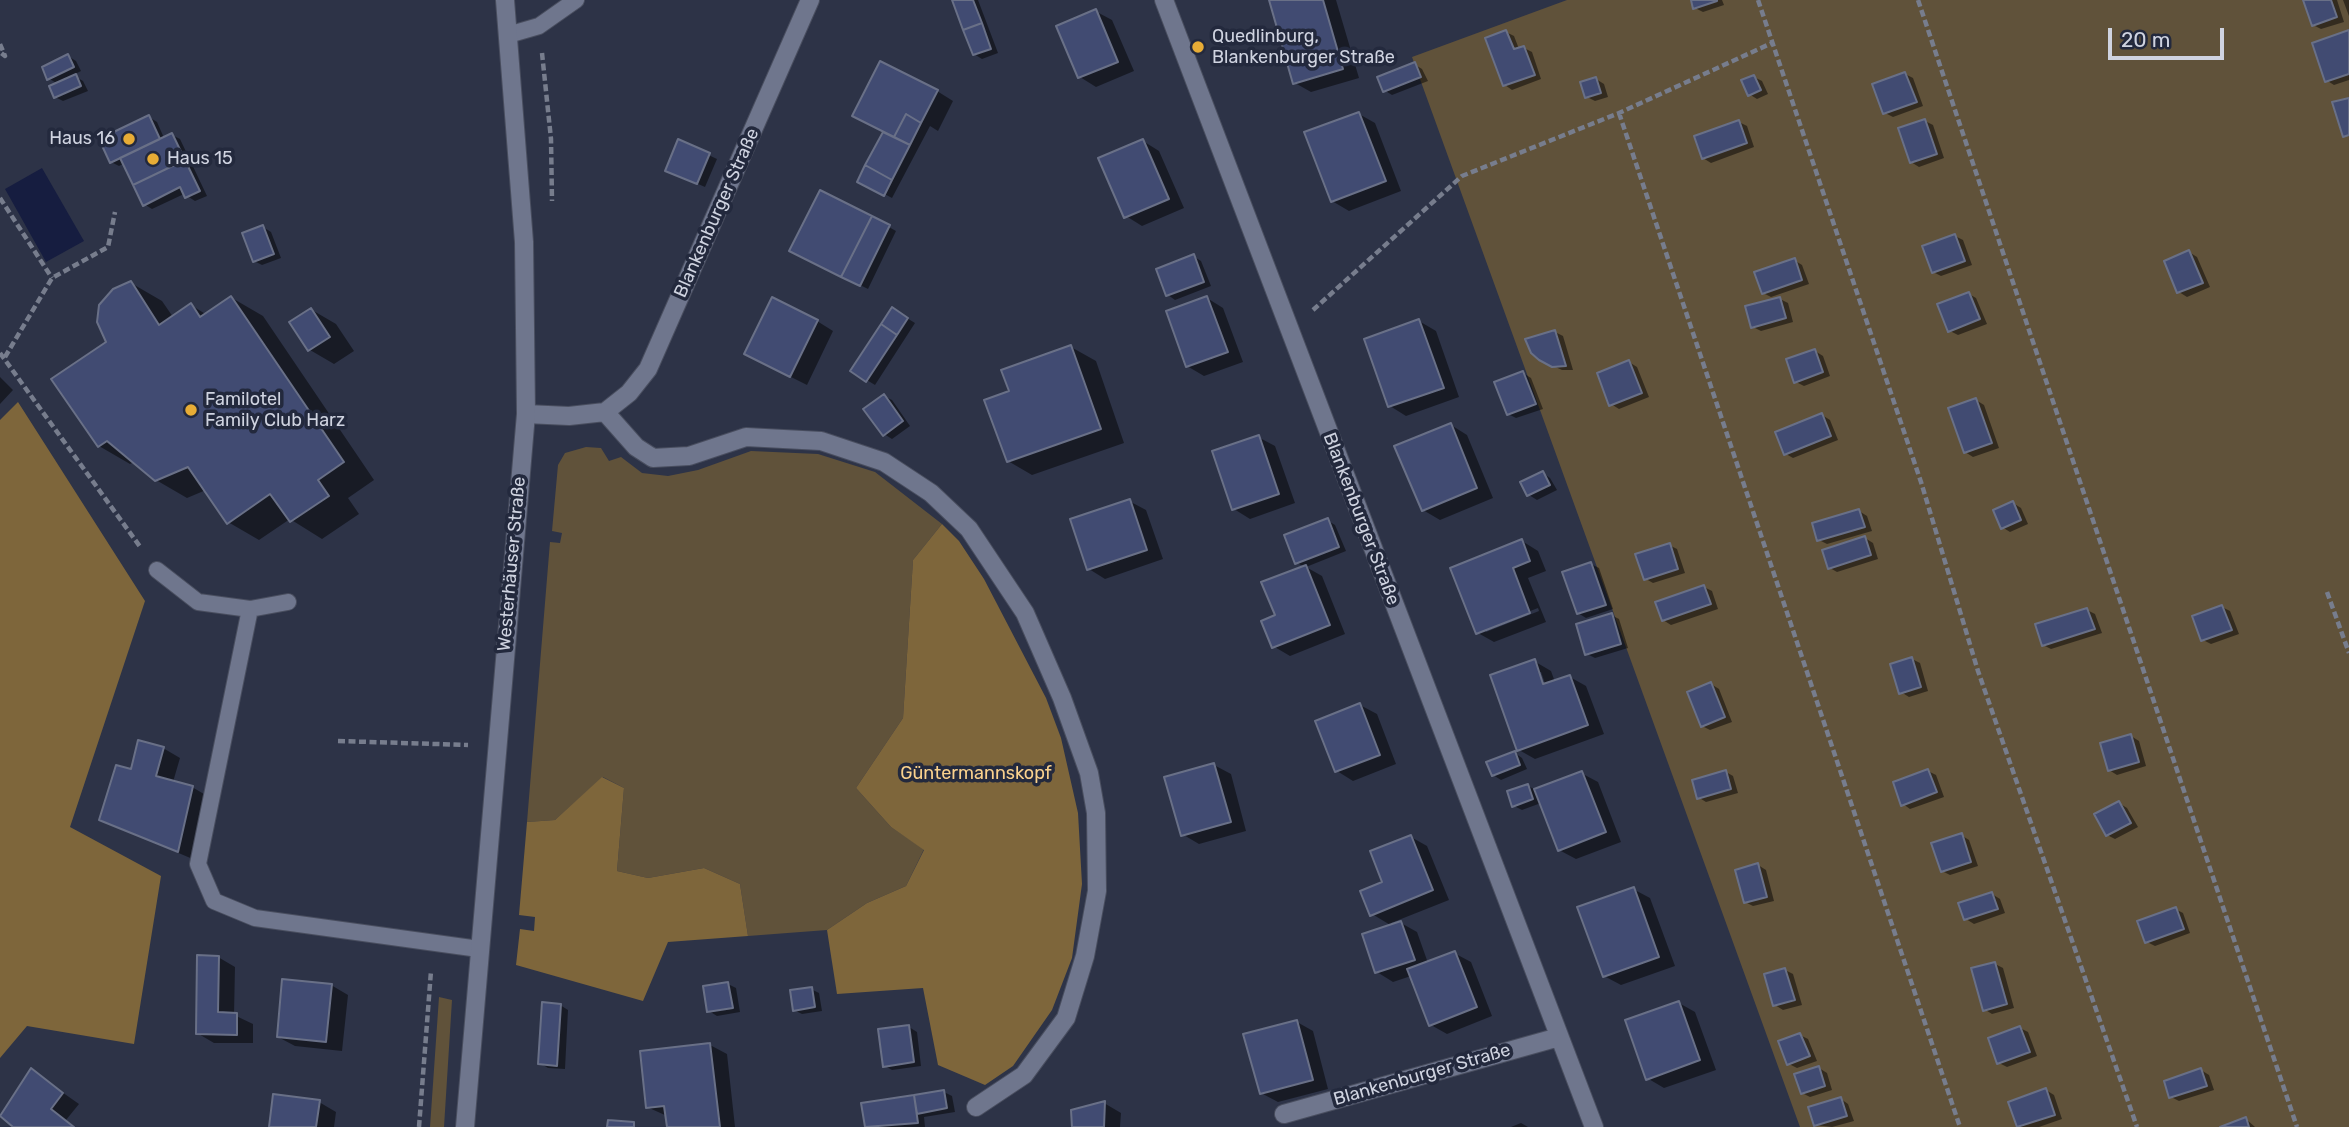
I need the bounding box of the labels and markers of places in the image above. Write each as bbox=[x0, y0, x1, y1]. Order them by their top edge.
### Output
place label: Quedlinburg, Blankenburger Straße bbox=[1212, 26, 1395, 68]
marker: Quedlinburg, Blankenburger Straße bbox=[1190, 39, 1206, 55]
place label: Haus 16 bbox=[49, 128, 115, 150]
marker: Haus 16 bbox=[121, 131, 137, 147]
place label: Haus 15 bbox=[167, 148, 233, 170]
marker: Haus 15 bbox=[145, 151, 161, 167]
place label: Familotel Family Club Harz bbox=[205, 389, 345, 432]
marker: Familotel Family Club Harz bbox=[183, 402, 199, 418]

